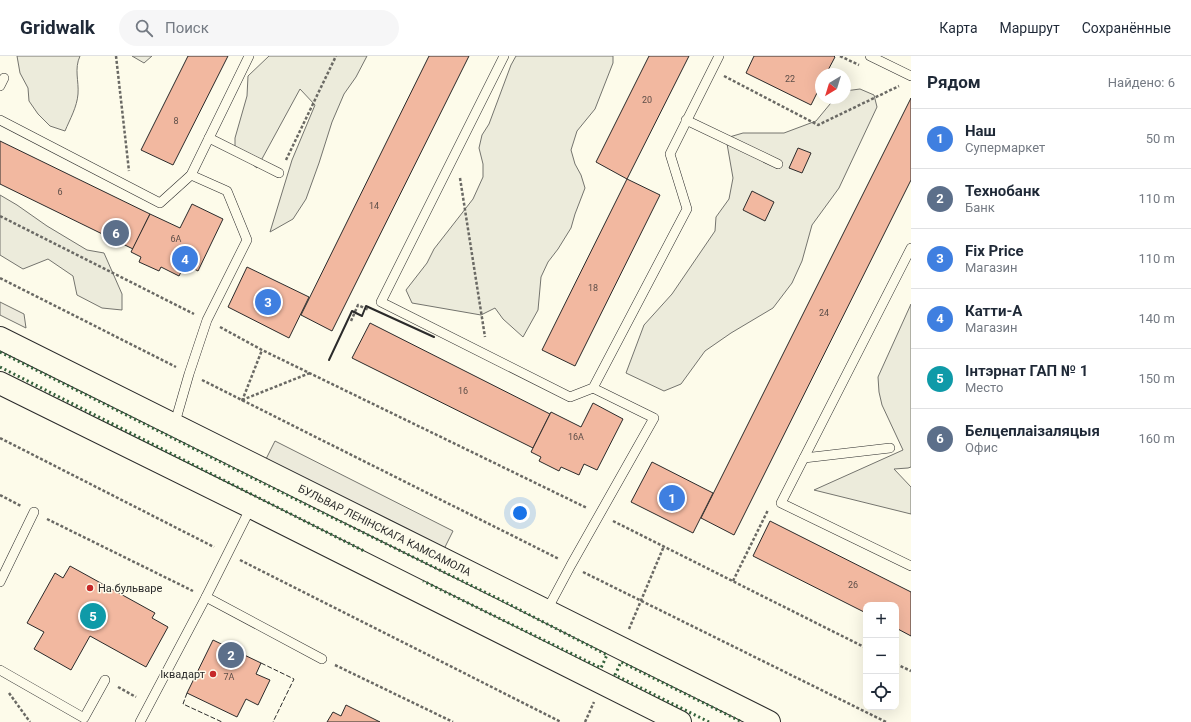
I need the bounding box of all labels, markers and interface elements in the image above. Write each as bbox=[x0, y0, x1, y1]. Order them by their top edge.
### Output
search box bbox=[119, 10, 399, 46]
text: Gridwalk bbox=[20, 16, 95, 39]
icon: search bbox=[133, 17, 155, 39]
text: Поиск bbox=[165, 19, 209, 37]
text: Карта bbox=[939, 20, 978, 36]
text: Маршрут bbox=[1000, 20, 1060, 36]
text: Сохранённые bbox=[1082, 20, 1171, 36]
north arrow bbox=[815, 68, 851, 104]
text: Рядом bbox=[927, 72, 981, 92]
house number: 22 bbox=[785, 74, 795, 84]
text: Найдено: 6 bbox=[1108, 75, 1175, 90]
house number: 20 bbox=[642, 95, 652, 105]
house number: 8 bbox=[173, 116, 179, 126]
text: Наш bbox=[965, 122, 996, 140]
text: 1 bbox=[936, 131, 944, 146]
text: 50 m bbox=[1146, 131, 1175, 146]
text: Супермаркет bbox=[965, 140, 1045, 155]
text: Технобанк bbox=[965, 182, 1040, 200]
house number: 6 bbox=[57, 187, 63, 197]
text: 2 bbox=[936, 191, 944, 206]
text: 110 m bbox=[1138, 191, 1175, 206]
text: Банк bbox=[965, 200, 995, 215]
house number: 14 bbox=[369, 201, 379, 211]
pin: 6 bbox=[103, 218, 129, 248]
house number: 6А bbox=[171, 234, 182, 244]
text: Fix Price bbox=[965, 242, 1024, 260]
pin: 4 bbox=[172, 244, 198, 274]
text: 3 bbox=[936, 251, 944, 266]
text: 110 m bbox=[1138, 251, 1175, 266]
text: Магазин bbox=[965, 260, 1018, 275]
house number: 18 bbox=[588, 283, 598, 293]
pin: 3 bbox=[255, 287, 281, 317]
text: Катти-А bbox=[965, 302, 1022, 320]
house number: 24 bbox=[819, 308, 829, 318]
text: 4 bbox=[936, 311, 944, 326]
text: 140 m bbox=[1138, 311, 1175, 326]
text: Магазин bbox=[965, 320, 1018, 335]
text: Інтэрнат ГАП № 1 bbox=[965, 362, 1088, 380]
text: 5 bbox=[936, 371, 944, 386]
text: 150 m bbox=[1138, 371, 1175, 386]
text: Место bbox=[965, 380, 1003, 395]
house number: 16 bbox=[458, 386, 468, 396]
text: Белцеплаізаляцыя bbox=[965, 422, 1100, 440]
text: 6 bbox=[936, 431, 944, 446]
text: 160 m bbox=[1138, 431, 1175, 446]
house number: 16А bbox=[568, 432, 584, 442]
text: Офис bbox=[965, 440, 998, 455]
street label: БУЛЬВАР ЛЕНІНСКАГА КАМСАМОЛА bbox=[296, 482, 474, 579]
pin: 1 bbox=[659, 483, 685, 513]
your location bbox=[510, 503, 530, 523]
house number: 26 bbox=[848, 580, 858, 590]
place label: На бульваре bbox=[98, 582, 162, 595]
marker: На бульваре bbox=[85, 583, 95, 593]
pin: 5 bbox=[80, 601, 106, 631]
map controls bbox=[863, 602, 899, 710]
button: + bbox=[863, 602, 899, 638]
button: − bbox=[863, 638, 899, 674]
pin: 2 bbox=[218, 640, 244, 670]
place label: Іквадарт bbox=[160, 668, 206, 681]
marker: Іквадарт bbox=[208, 669, 218, 679]
house number: 7А bbox=[224, 672, 235, 682]
button: locate bbox=[863, 674, 899, 710]

